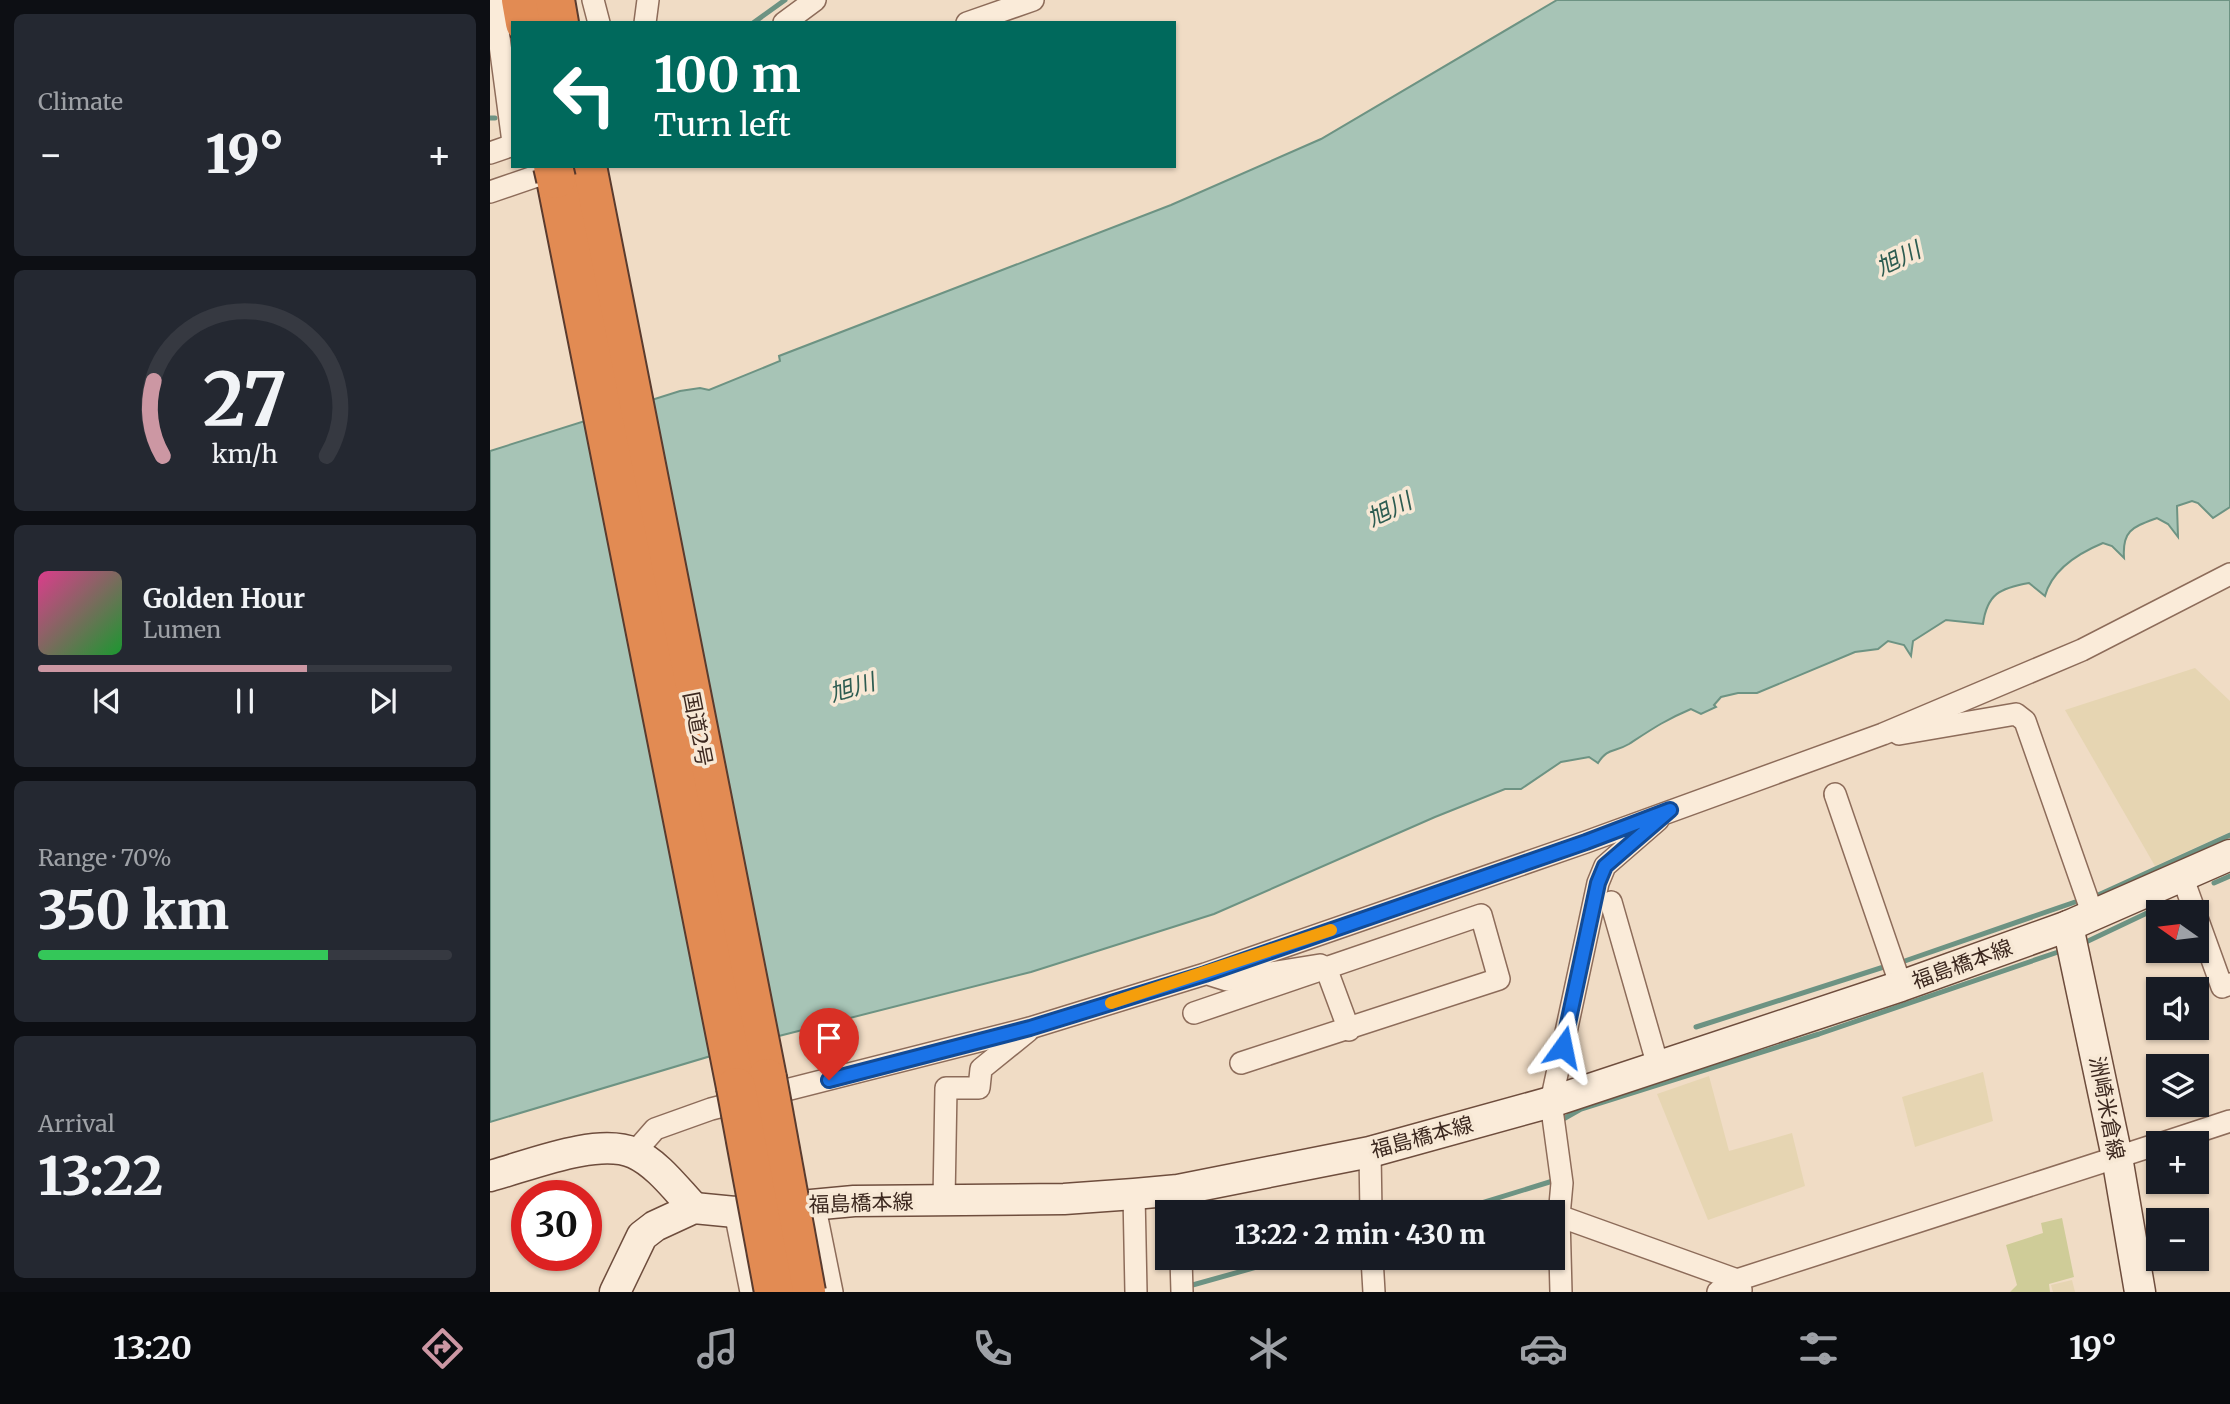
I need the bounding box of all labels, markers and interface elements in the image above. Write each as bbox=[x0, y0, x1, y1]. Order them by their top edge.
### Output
text: 100 m bbox=[654, 44, 801, 105]
icon: left bbox=[539, 49, 630, 140]
text: Climate bbox=[38, 87, 123, 116]
text: Turn left bbox=[654, 105, 791, 145]
text: 19° bbox=[206, 122, 284, 187]
text: − bbox=[38, 131, 63, 178]
text: + bbox=[427, 131, 452, 178]
water label: 旭川 bbox=[1871, 234, 1928, 281]
text: 27 bbox=[203, 355, 287, 447]
text: km/h bbox=[212, 438, 278, 470]
water label: 旭川 bbox=[1362, 485, 1419, 532]
text: Golden Hour bbox=[143, 582, 305, 615]
text: Lumen bbox=[143, 615, 221, 644]
water label: 旭川 bbox=[826, 666, 881, 708]
icon: previous bbox=[88, 682, 126, 720]
icon: pause bbox=[226, 682, 264, 720]
icon: next bbox=[364, 682, 402, 720]
street label: 国道2号 bbox=[678, 689, 718, 769]
text: Range · 70% bbox=[38, 843, 171, 872]
text: 350 km bbox=[38, 878, 229, 943]
north arrow bbox=[2146, 900, 2208, 962]
map controls bbox=[2146, 900, 2209, 1271]
street label: 福島橋本線 bbox=[1908, 933, 2016, 995]
button: sound bbox=[2146, 977, 2209, 1040]
pin bbox=[799, 1008, 859, 1080]
position arrow bbox=[1526, 1010, 1600, 1084]
icon: arrive bbox=[810, 1019, 848, 1057]
street label: 洲崎米倉線 bbox=[2084, 1054, 2130, 1162]
button: layers bbox=[2146, 1054, 2209, 1117]
text: Arrival bbox=[38, 1109, 115, 1138]
street label: 福島橋本線 bbox=[1368, 1110, 1476, 1164]
button: + bbox=[2146, 1131, 2209, 1194]
text: 13:22 bbox=[38, 1144, 163, 1209]
speed limit sign: 30 bbox=[511, 1180, 602, 1271]
street label: 福島橋本線 bbox=[808, 1188, 914, 1218]
button: − bbox=[2146, 1208, 2209, 1271]
text: 13:22 · 2 min · 430 m bbox=[1235, 1218, 1485, 1251]
icon: directions bbox=[418, 1324, 467, 1373]
icon: music bbox=[693, 1324, 742, 1373]
icon: phone bbox=[968, 1324, 1017, 1373]
icon: climate bbox=[1244, 1324, 1293, 1373]
icon: car bbox=[1519, 1324, 1568, 1373]
icon: filters bbox=[1794, 1324, 1843, 1373]
text: 13:20 bbox=[113, 1328, 192, 1368]
text: 19° bbox=[2069, 1328, 2117, 1368]

